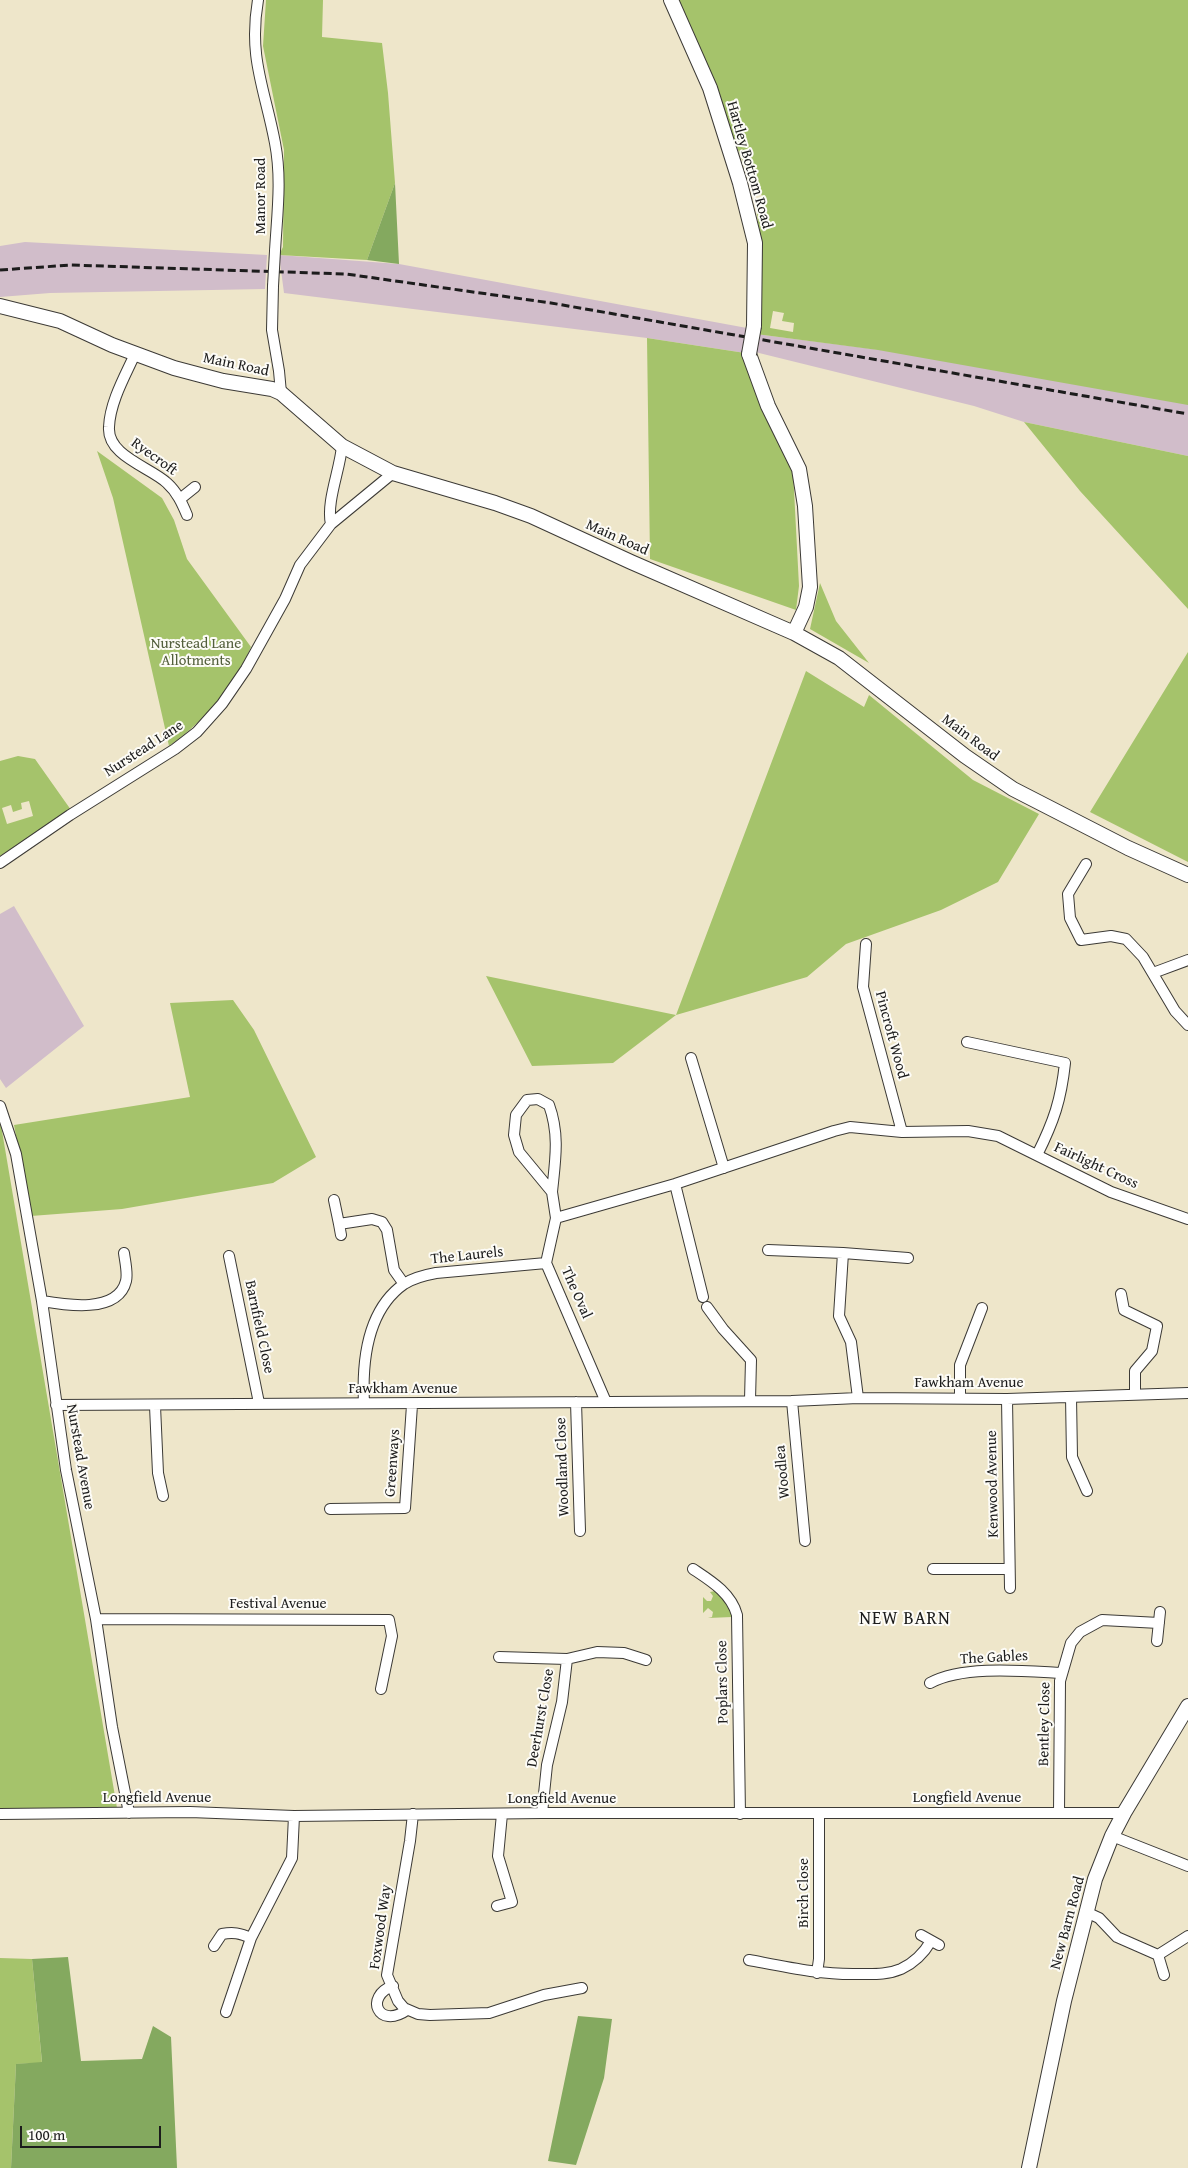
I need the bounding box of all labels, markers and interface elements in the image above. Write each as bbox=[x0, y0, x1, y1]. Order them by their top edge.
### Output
street label: Hartley Bottom Road bbox=[722, 99, 776, 231]
street label: Manor Road bbox=[252, 158, 270, 234]
street label: Main Road bbox=[202, 349, 270, 381]
street label: Ryecroft bbox=[127, 434, 181, 480]
street label: Main Road bbox=[583, 516, 651, 560]
park label: Nurstead Lane Allotments bbox=[151, 635, 241, 670]
street label: Main Road bbox=[938, 711, 1002, 765]
street label: Nurstead Lane bbox=[101, 717, 187, 781]
street label: Pincroft Wood bbox=[871, 989, 911, 1081]
street label: Fairlight Cross bbox=[1051, 1139, 1141, 1193]
street label: The Laurels bbox=[430, 1243, 504, 1269]
street label: The Oval bbox=[557, 1264, 595, 1322]
street label: Barnfield Close bbox=[240, 1279, 278, 1375]
street label: Fawkham Avenue bbox=[914, 1374, 1024, 1392]
street label: Fawkham Avenue bbox=[348, 1380, 458, 1398]
street label: Nurstead Avenue bbox=[62, 1403, 98, 1511]
street label: Woodland Close bbox=[552, 1417, 574, 1517]
street label: Greenways bbox=[382, 1428, 404, 1498]
street label: Kenwood Avenue bbox=[983, 1430, 1003, 1538]
street label: Woodlea bbox=[772, 1444, 794, 1500]
street label: Festival Avenue bbox=[229, 1595, 327, 1613]
district label: NEW BARN bbox=[858, 1608, 952, 1630]
street label: Poplars Close bbox=[713, 1640, 733, 1724]
street label: The Gables bbox=[960, 1647, 1028, 1669]
street label: Deerhurst Close bbox=[523, 1667, 559, 1769]
street label: Bentley Close bbox=[1035, 1682, 1055, 1766]
street label: Longfield Avenue bbox=[103, 1789, 211, 1807]
street label: Longfield Avenue bbox=[913, 1789, 1021, 1807]
street label: Longfield Avenue bbox=[508, 1790, 616, 1808]
street label: Birch Close bbox=[795, 1858, 813, 1928]
street label: New Barn Road bbox=[1047, 1874, 1089, 1972]
street label: Foxwood Way bbox=[366, 1883, 396, 1971]
scale bar bbox=[22, 2116, 164, 2148]
text: 100 m bbox=[28, 2124, 65, 2145]

